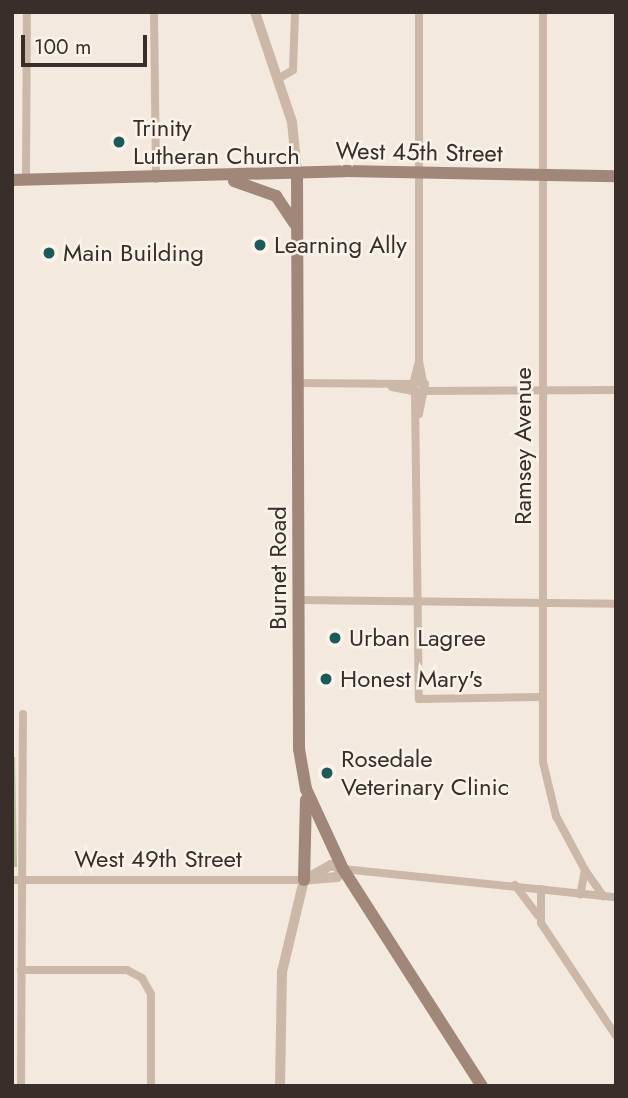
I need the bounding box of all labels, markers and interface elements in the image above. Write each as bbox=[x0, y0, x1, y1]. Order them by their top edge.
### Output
scale bar bbox=[24, 21, 150, 65]
text: 100 m bbox=[34, 32, 91, 62]
place label: Trinity Lutheran Church bbox=[133, 114, 300, 170]
marker: Trinity Lutheran Church bbox=[111, 134, 127, 150]
street label: West 45th Street bbox=[335, 136, 503, 168]
place label: Learning Ally bbox=[274, 231, 407, 259]
marker: Learning Ally bbox=[252, 237, 268, 253]
place label: Main Building bbox=[63, 239, 204, 267]
marker: Main Building bbox=[41, 245, 57, 261]
street label: Ramsey Avenue bbox=[509, 367, 537, 525]
street label: Burnet Road bbox=[264, 506, 292, 630]
place label: Urban Lagree bbox=[349, 624, 486, 652]
marker: Urban Lagree bbox=[327, 630, 343, 646]
place label: Honest Mary's bbox=[340, 665, 482, 693]
marker: Honest Mary's bbox=[318, 671, 334, 687]
place label: Rosedale Veterinary Clinic bbox=[341, 745, 509, 801]
marker: Rosedale Veterinary Clinic bbox=[319, 765, 335, 781]
street label: West 49th Street bbox=[74, 845, 242, 873]

